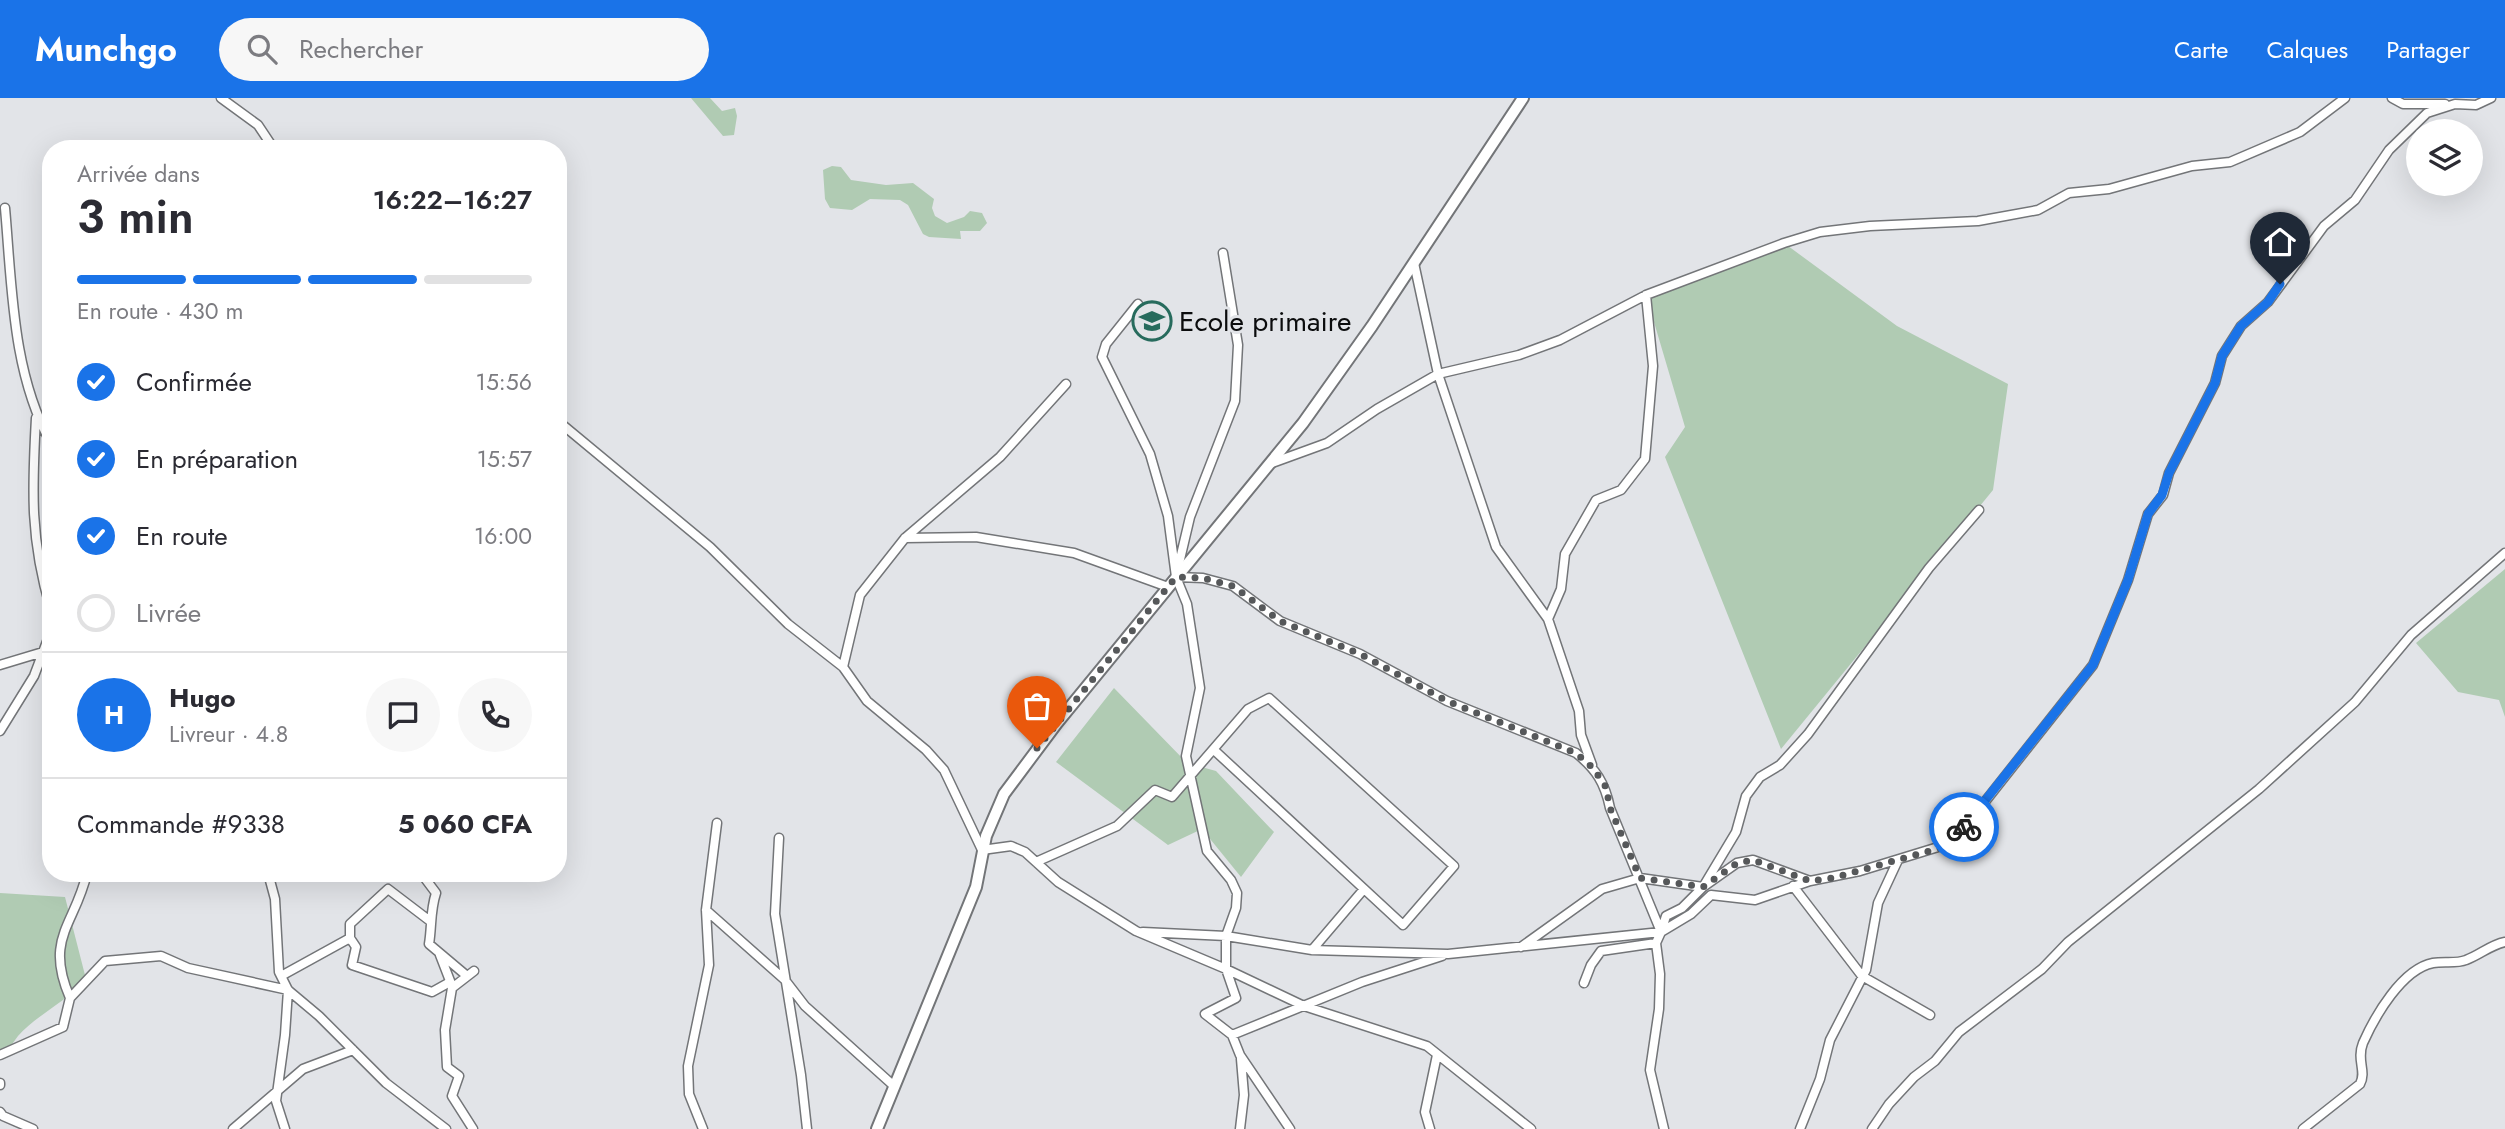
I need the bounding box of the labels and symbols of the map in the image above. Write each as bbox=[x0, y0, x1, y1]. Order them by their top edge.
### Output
pin bbox=[2250, 212, 2310, 284]
school or university icon: Ecole primaire bbox=[1131, 300, 1173, 342]
place label: Ecole primaire bbox=[1179, 301, 1351, 342]
pin bbox=[1007, 676, 1067, 748]
courier bbox=[1929, 792, 1999, 862]

